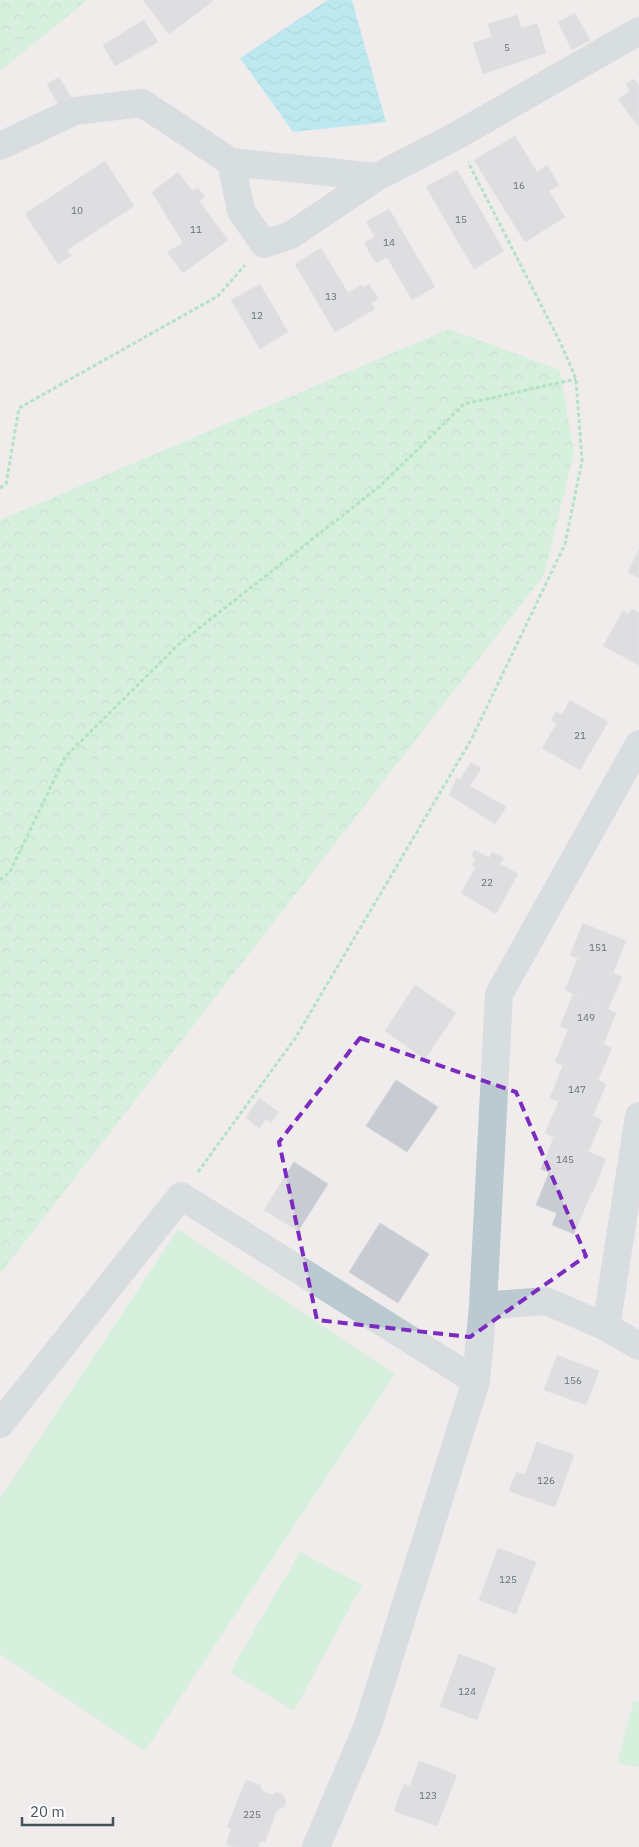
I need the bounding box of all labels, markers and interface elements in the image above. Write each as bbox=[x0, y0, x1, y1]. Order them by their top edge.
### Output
house number: 5 bbox=[504, 41, 510, 54]
house number: 16 bbox=[513, 179, 525, 192]
house number: 10 bbox=[71, 204, 83, 217]
house number: 15 bbox=[455, 213, 467, 226]
house number: 11 bbox=[190, 223, 202, 236]
house number: 14 bbox=[383, 236, 395, 249]
house number: 13 bbox=[325, 290, 337, 303]
house number: 12 bbox=[251, 309, 263, 322]
house number: 21 bbox=[574, 729, 586, 742]
house number: 22 bbox=[481, 876, 493, 889]
house number: 151 bbox=[589, 941, 607, 954]
house number: 149 bbox=[577, 1011, 595, 1024]
house number: 147 bbox=[568, 1083, 586, 1096]
house number: 145 bbox=[556, 1153, 574, 1166]
house number: 156 bbox=[564, 1374, 582, 1387]
house number: 126 bbox=[537, 1474, 555, 1487]
house number: 125 bbox=[499, 1573, 517, 1586]
house number: 124 bbox=[458, 1685, 476, 1698]
house number: 123 bbox=[419, 1789, 437, 1802]
scale bar bbox=[22, 1794, 114, 1826]
text: 20 m bbox=[30, 1802, 65, 1821]
house number: 225 bbox=[243, 1808, 261, 1821]

